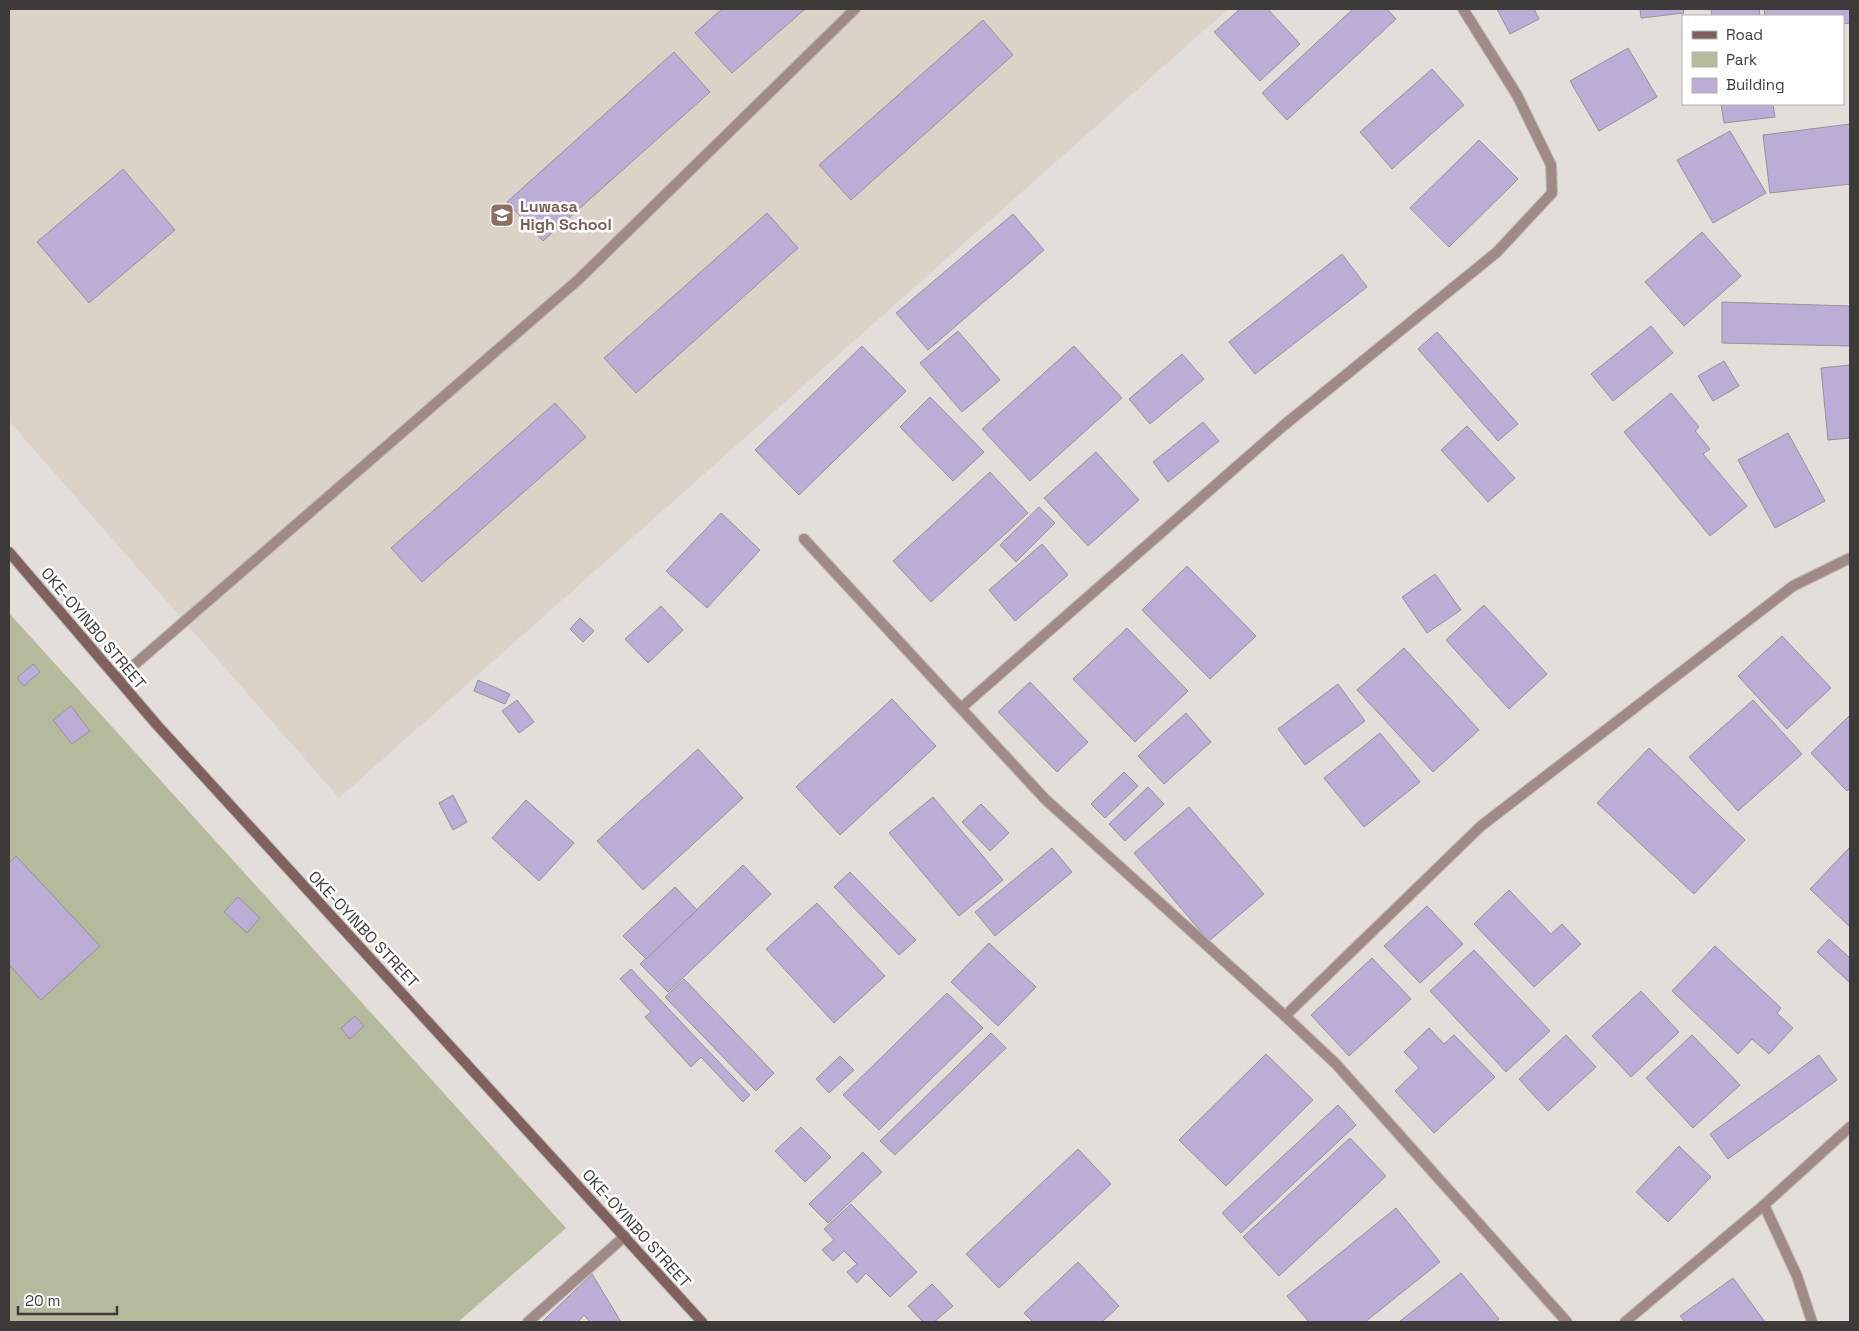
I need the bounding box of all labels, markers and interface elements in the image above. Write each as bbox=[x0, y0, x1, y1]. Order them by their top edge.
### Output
legend bbox=[1682, 15, 1844, 105]
text: Road bbox=[1726, 25, 1763, 44]
text: Park bbox=[1726, 50, 1757, 69]
text: Building bbox=[1726, 75, 1785, 94]
place label: Luwasa High School bbox=[520, 196, 612, 235]
school or university icon: Luwasa High School bbox=[489, 202, 515, 228]
street label: OKE-OYINBO STREET bbox=[36, 563, 151, 694]
street label: OKE-OYINBO STREET bbox=[304, 866, 423, 992]
street label: OKE-OYINBO STREET bbox=[578, 1165, 696, 1292]
scale bar bbox=[18, 1284, 116, 1316]
text: 20 m bbox=[25, 1291, 60, 1310]

